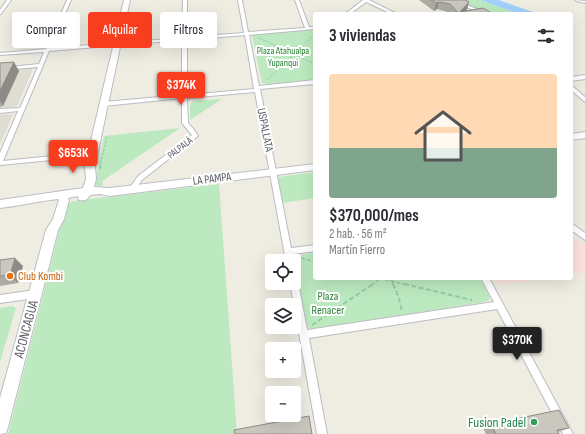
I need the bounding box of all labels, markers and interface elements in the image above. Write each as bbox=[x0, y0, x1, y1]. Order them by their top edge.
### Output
chip: Comprar bbox=[12, 12, 80, 48]
chip: Alquilar bbox=[88, 12, 152, 48]
chip: Filtros bbox=[160, 12, 217, 48]
icon: filters bbox=[535, 25, 557, 47]
text: 3 viviendas bbox=[329, 26, 396, 46]
park label: Plaza Atahualpa Yupanqui bbox=[257, 45, 309, 69]
pin: $374K bbox=[153, 72, 209, 106]
text: $374K bbox=[166, 77, 196, 93]
icon: home bbox=[407, 100, 479, 172]
street label: USPALLATA bbox=[253, 107, 277, 154]
street label: PALPALÁ bbox=[165, 134, 195, 161]
pin: $653K bbox=[45, 140, 101, 174]
text: $653K bbox=[58, 145, 88, 161]
street label: LA PAMPA bbox=[192, 169, 233, 189]
text: $370,000/mes bbox=[329, 206, 419, 226]
text: 2 hab. · 56 m² bbox=[329, 226, 387, 242]
text: Martín Fierro bbox=[329, 242, 385, 258]
map controls bbox=[265, 254, 301, 422]
button: locate bbox=[265, 254, 301, 290]
place label: Club Kombi bbox=[18, 269, 63, 284]
marker: Club Kombi bbox=[5, 271, 15, 281]
park label: Plaza Renacer bbox=[311, 289, 345, 318]
street label: ACONCAGUA bbox=[10, 297, 42, 361]
button: layers bbox=[265, 298, 301, 334]
pin: $370K bbox=[489, 327, 545, 361]
text: $370K bbox=[502, 332, 532, 348]
button: + bbox=[265, 342, 301, 378]
button: − bbox=[265, 386, 301, 422]
place label: Fusion Padel bbox=[468, 414, 526, 431]
marker: Fusion Padel bbox=[529, 417, 539, 427]

